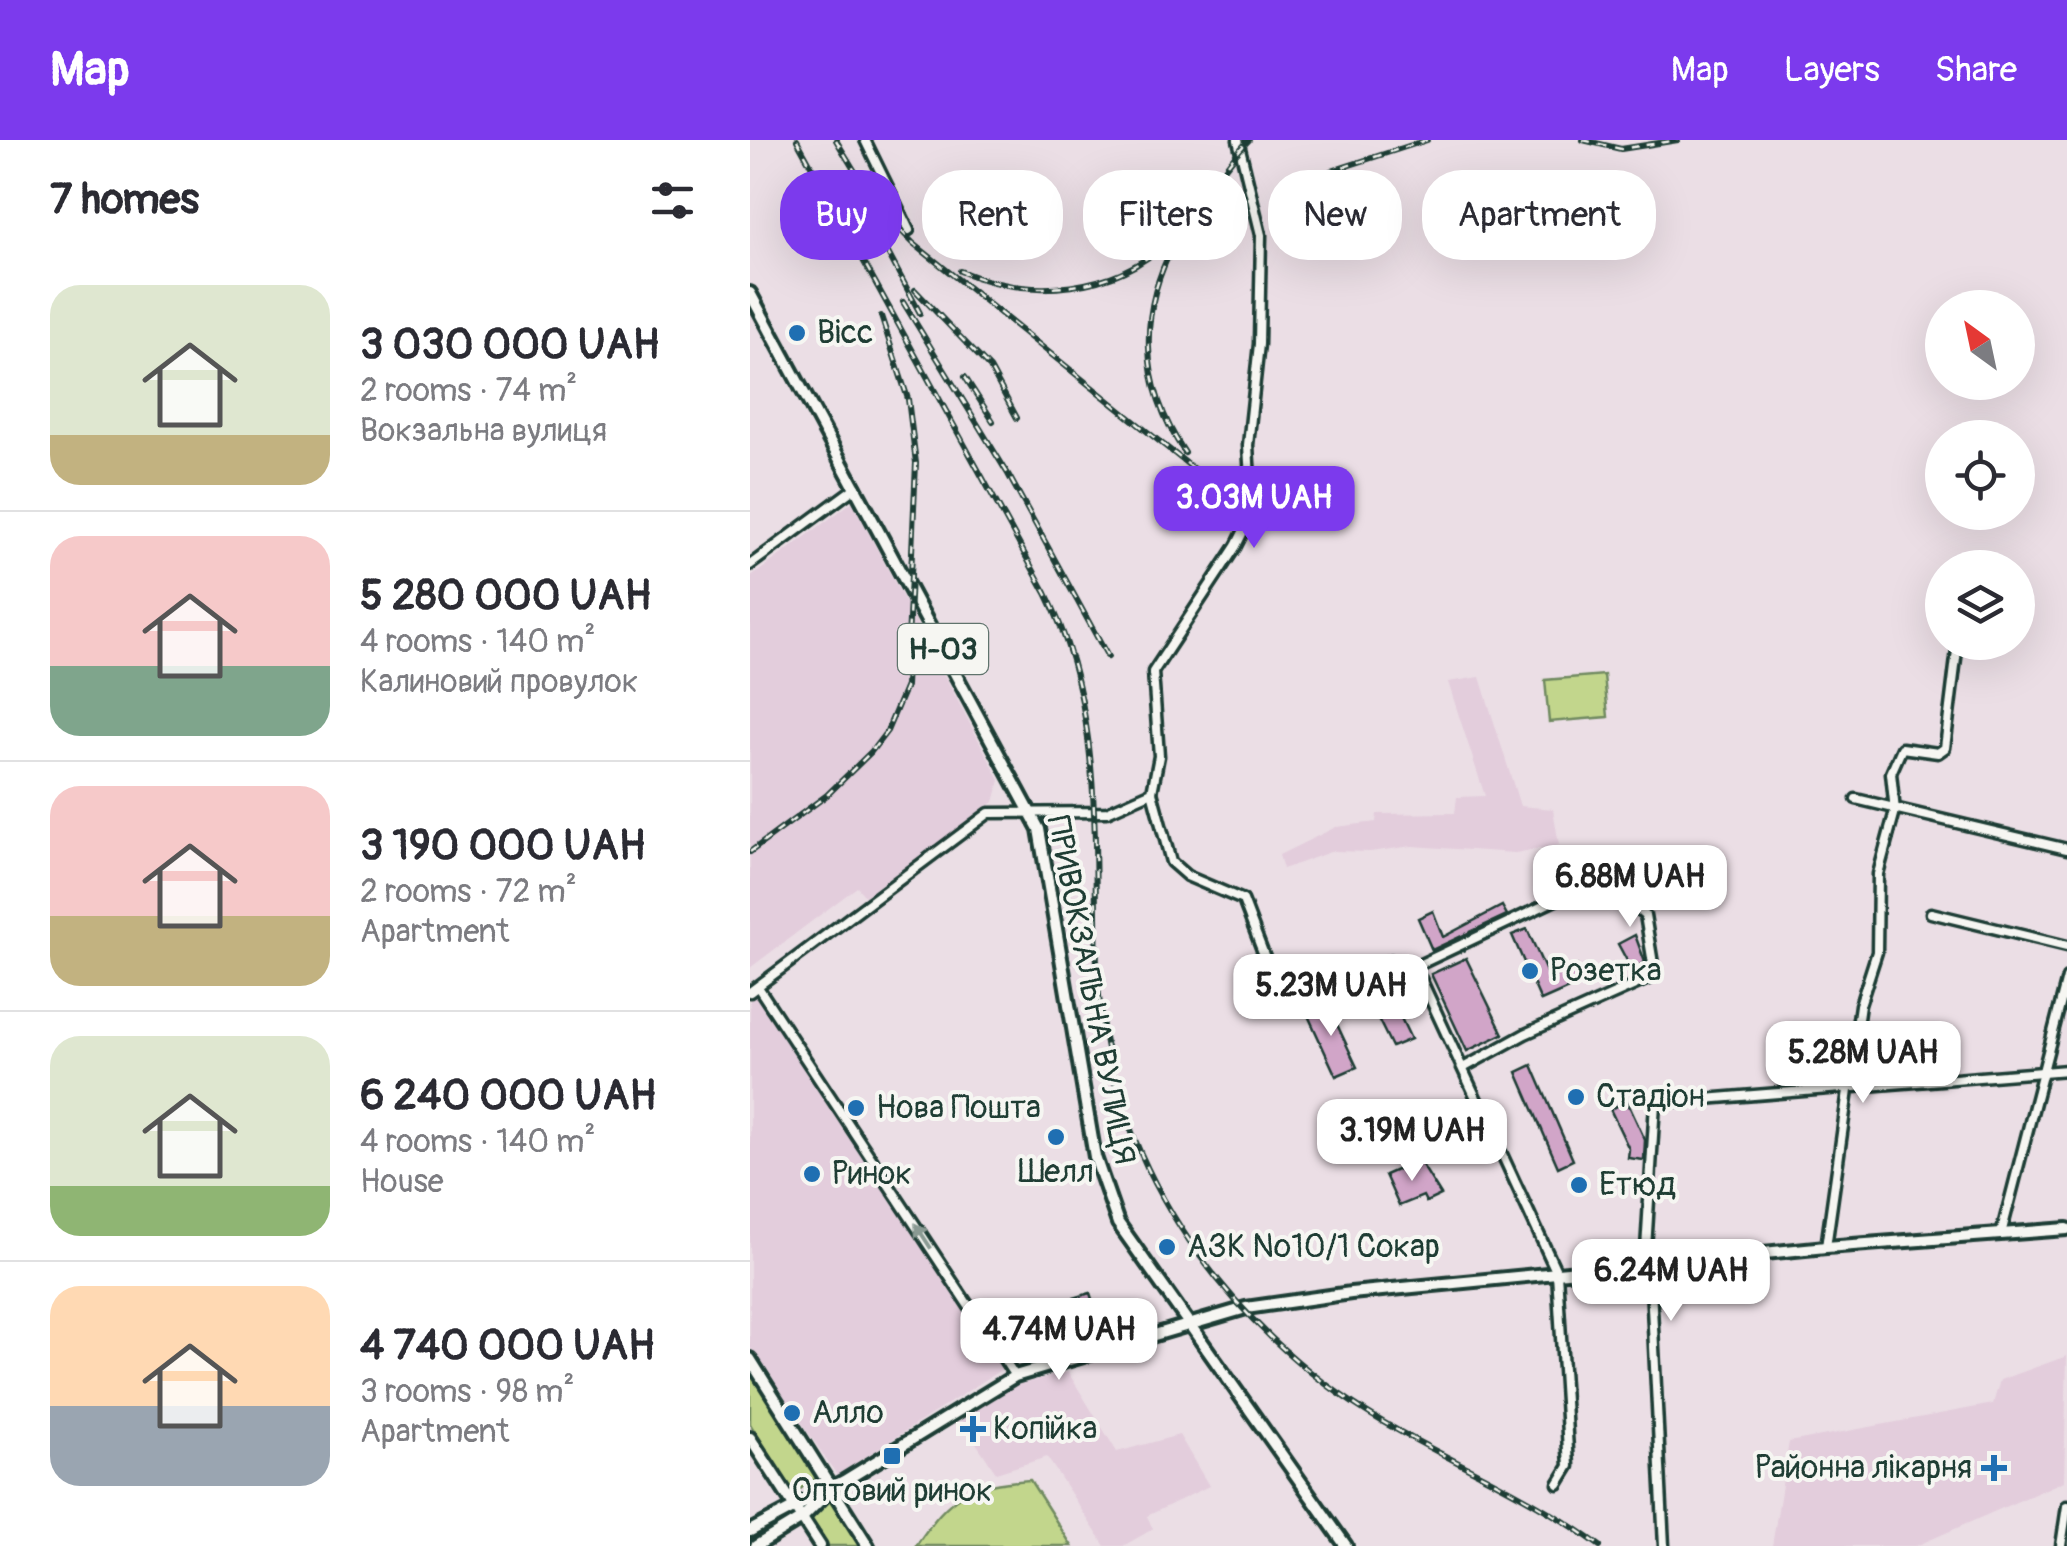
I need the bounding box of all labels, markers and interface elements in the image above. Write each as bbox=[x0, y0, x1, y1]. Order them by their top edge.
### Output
text: Map bbox=[50, 40, 130, 100]
text: Map bbox=[1671, 48, 1729, 92]
text: Layers bbox=[1784, 48, 1880, 92]
text: Share bbox=[1935, 48, 2017, 92]
chip: Buy bbox=[780, 170, 902, 260]
chip: Rent bbox=[922, 170, 1063, 260]
chip: Filters bbox=[1083, 170, 1248, 260]
chip: New bbox=[1268, 170, 1402, 260]
chip: Apartment bbox=[1422, 170, 1656, 260]
icon: filters bbox=[645, 173, 700, 228]
text: 7 homes bbox=[50, 174, 199, 226]
north arrow bbox=[1925, 290, 2035, 400]
map controls bbox=[1925, 290, 2035, 660]
place label: Вісс bbox=[817, 313, 873, 353]
text: 3 030 000 UAH bbox=[360, 319, 659, 371]
marker: Вісс bbox=[786, 322, 808, 344]
icon: home bbox=[130, 325, 250, 445]
text: 2 rooms · 74 m² bbox=[360, 371, 577, 411]
text: Вокзальна вулиця bbox=[360, 411, 607, 451]
button: locate bbox=[1925, 420, 2035, 530]
pin: 3.03M UAH bbox=[1140, 466, 1368, 551]
text: 3.03M UAH bbox=[1176, 478, 1332, 518]
button: layers bbox=[1925, 550, 2035, 660]
text: 5 280 000 UAH bbox=[360, 570, 651, 622]
icon: home bbox=[130, 576, 250, 696]
text: 4 rooms · 140 m² bbox=[360, 622, 595, 662]
road number: Н-03 bbox=[898, 624, 988, 674]
text: Калиновий провулок bbox=[360, 662, 638, 702]
street label: ПРИВОКЗАЛЬНА ВУЛИЦЯ bbox=[1038, 812, 1144, 1168]
text: 3 190 000 UAH bbox=[360, 820, 645, 872]
icon: home bbox=[130, 826, 250, 946]
pin: 6.88M UAH bbox=[1516, 845, 1744, 930]
text: 6.88M UAH bbox=[1555, 857, 1705, 897]
text: 2 rooms · 72 m² bbox=[360, 872, 577, 912]
text: Apartment bbox=[360, 912, 509, 952]
place label: Розетка bbox=[1550, 951, 1662, 991]
pin: 5.23M UAH bbox=[1217, 954, 1445, 1039]
marker: Розетка bbox=[1519, 960, 1541, 982]
text: 5.23M UAH bbox=[1255, 966, 1407, 1006]
pin: 5.28M UAH bbox=[1749, 1021, 1977, 1106]
text: 5.28M UAH bbox=[1788, 1033, 1938, 1073]
text: 6 240 000 UAH bbox=[360, 1070, 656, 1122]
icon: home bbox=[130, 1076, 250, 1196]
place label: Стадіон bbox=[1596, 1077, 1705, 1117]
marker: Стадіон bbox=[1565, 1086, 1587, 1108]
place label: Нова Пошта bbox=[876, 1088, 1041, 1128]
marker: Нова Пошта bbox=[845, 1097, 867, 1119]
pin: 3.19M UAH bbox=[1298, 1099, 1526, 1184]
text: 3.19M UAH bbox=[1339, 1111, 1485, 1151]
text: 4 rooms · 140 m² bbox=[360, 1122, 595, 1162]
marker: Шелл bbox=[1045, 1126, 1067, 1148]
place label: Шелл bbox=[1018, 1152, 1094, 1192]
place label: Ринок bbox=[832, 1154, 912, 1194]
text: House bbox=[360, 1162, 444, 1202]
marker: Ринок bbox=[801, 1163, 823, 1185]
place label: Етюд bbox=[1599, 1165, 1676, 1205]
marker: Етюд bbox=[1568, 1174, 1590, 1196]
one-way arrow bbox=[914, 1222, 932, 1249]
place label: АЗК №10/1 Сокар bbox=[1187, 1227, 1440, 1267]
marker: АЗК №10/1 Сокар bbox=[1156, 1236, 1178, 1258]
pin: 6.24M UAH bbox=[1557, 1239, 1785, 1324]
text: 6.24M UAH bbox=[1594, 1251, 1748, 1291]
pin: 4.74M UAH bbox=[945, 1298, 1173, 1383]
text: 4.74M UAH bbox=[982, 1310, 1136, 1350]
text: 4 740 000 UAH bbox=[360, 1320, 655, 1372]
icon: home bbox=[130, 1326, 250, 1446]
text: 3 rooms · 98 m² bbox=[360, 1372, 574, 1412]
place label: Алло bbox=[812, 1393, 884, 1433]
marker: Алло bbox=[781, 1402, 803, 1424]
place label: Копійка bbox=[993, 1409, 1097, 1449]
text: Apartment bbox=[360, 1412, 509, 1452]
marker: Копійка bbox=[962, 1418, 984, 1440]
marker: Оптовий ринок bbox=[881, 1445, 903, 1467]
place label: Районна лікарня bbox=[1755, 1448, 1972, 1488]
marker: Районна лікарня bbox=[1981, 1455, 2007, 1481]
place label: Оптовий ринок bbox=[791, 1471, 993, 1511]

